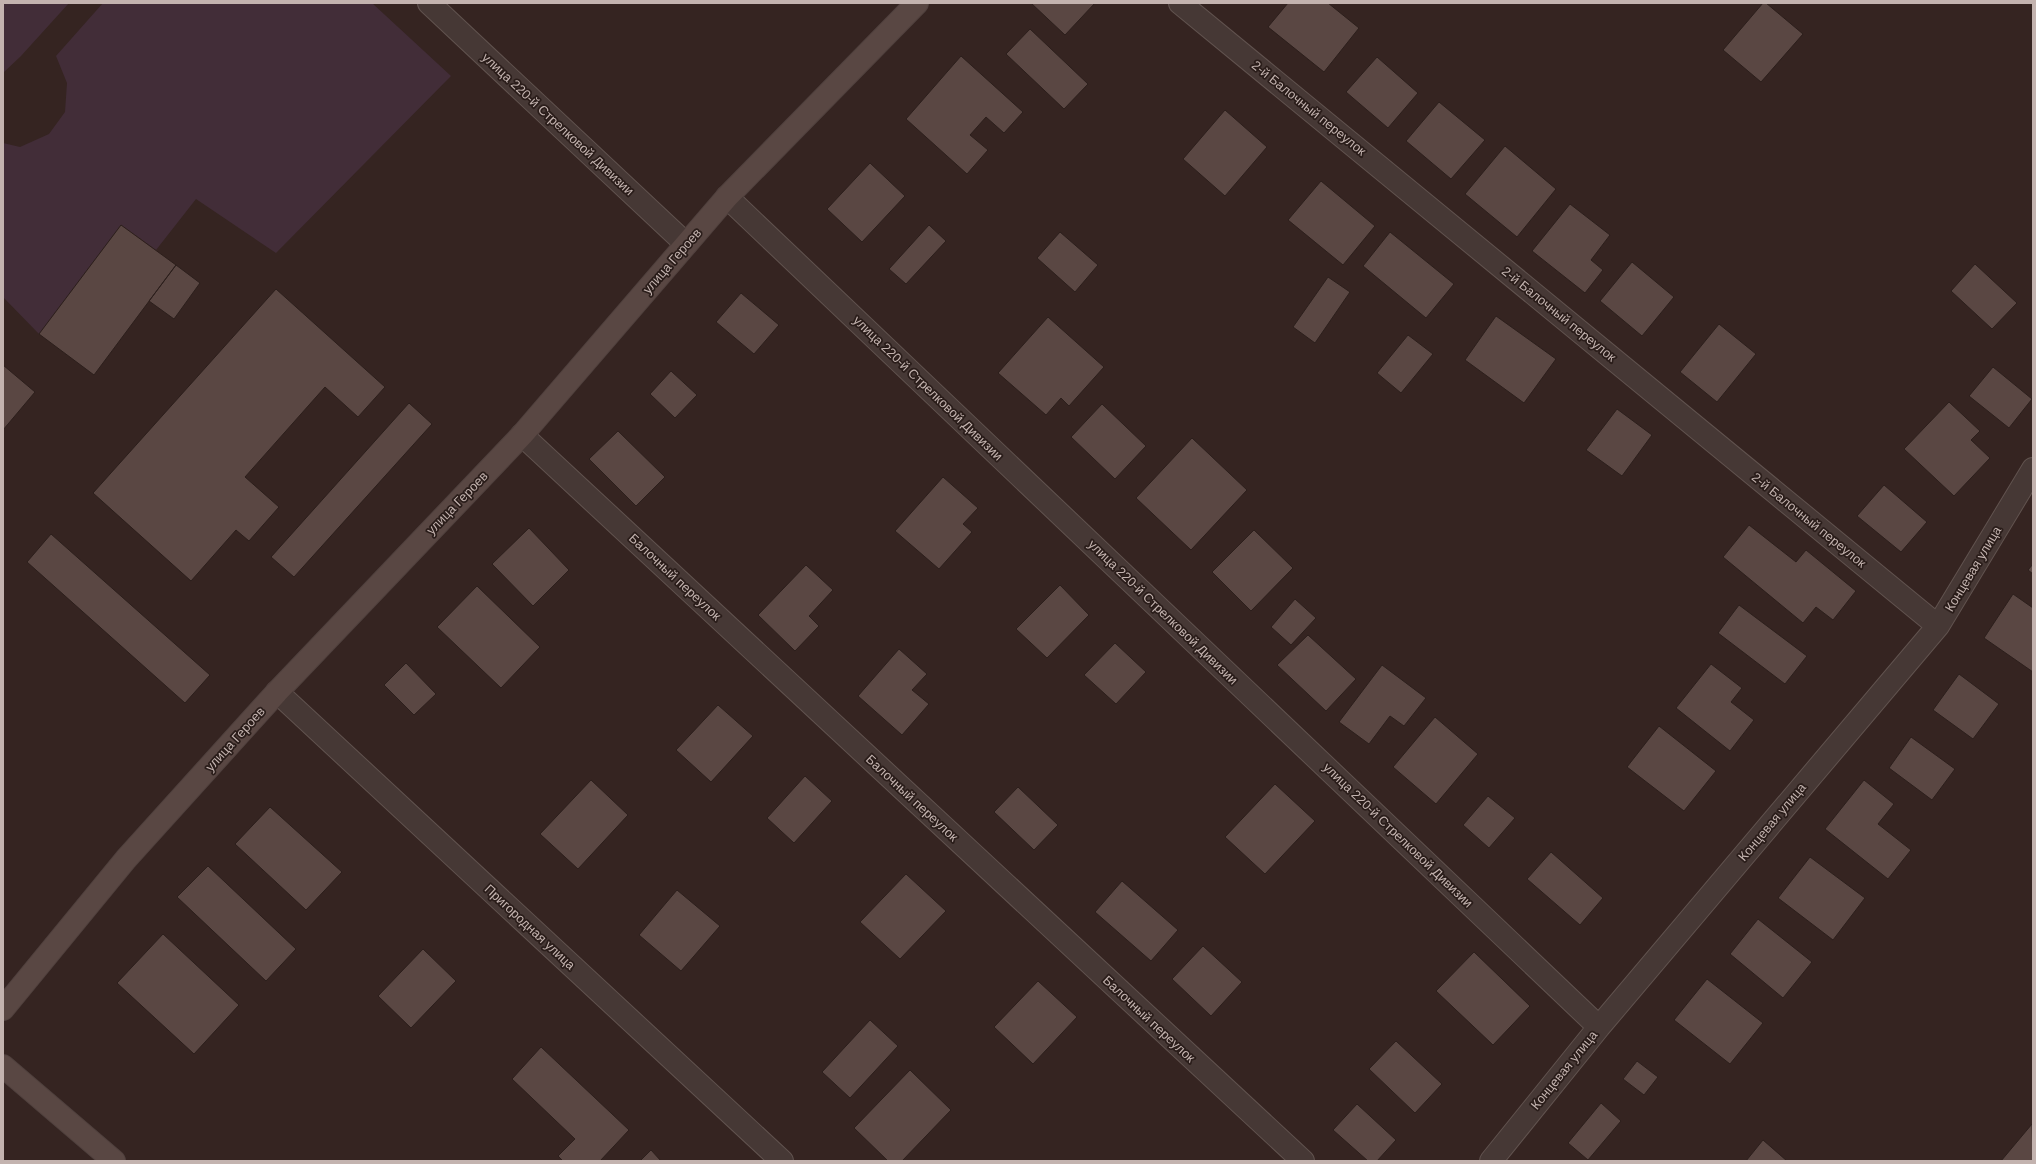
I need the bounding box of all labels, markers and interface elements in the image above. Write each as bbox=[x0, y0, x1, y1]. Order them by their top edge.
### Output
street label: улица 220-й Стрелковой Дивизии bbox=[479, 50, 637, 198]
street label: 2-й Балочный переулок bbox=[1249, 57, 1369, 159]
street label: улица Героев bbox=[640, 225, 704, 297]
street label: 2-й Балочный переулок bbox=[1499, 263, 1619, 365]
street label: улица 220-й Стрелковой Дивизии bbox=[850, 312, 1006, 464]
street label: улица Героев bbox=[423, 468, 491, 537]
street label: 2-й Балочный переулок bbox=[1749, 469, 1869, 571]
street label: Концевая улица bbox=[1942, 523, 2005, 614]
street label: Балочный переулок bbox=[626, 531, 724, 624]
street label: улица 220-й Стрелковой Дивизии bbox=[1085, 536, 1241, 688]
street label: улица Героев bbox=[202, 704, 268, 774]
street label: Балочный переулок bbox=[863, 752, 961, 845]
street label: улица 220-й Стрелковой Дивизии bbox=[1320, 759, 1476, 911]
street label: Концевая улица bbox=[1735, 779, 1809, 864]
street label: Пригородная улица bbox=[482, 881, 579, 973]
street label: Балочный переулок bbox=[1100, 973, 1198, 1066]
street label: Концевая улица bbox=[1528, 1027, 1601, 1112]

